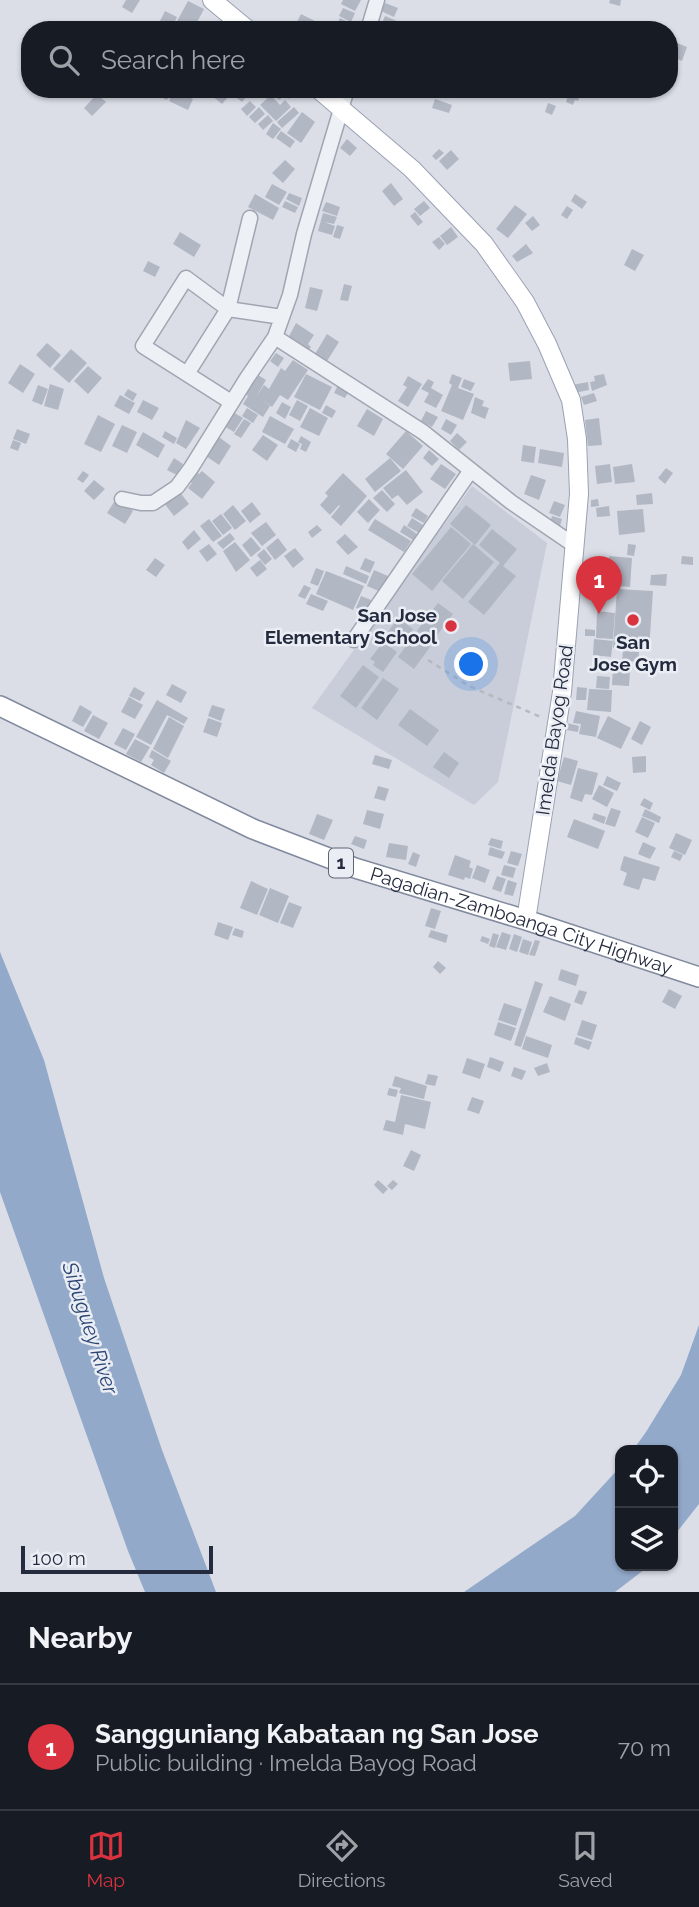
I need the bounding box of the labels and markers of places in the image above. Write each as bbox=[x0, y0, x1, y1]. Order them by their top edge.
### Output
pin: 1 bbox=[576, 556, 622, 614]
place label: San Jose Elementary School bbox=[265, 604, 438, 648]
marker: San Jose Gym bbox=[625, 612, 641, 628]
marker: San Jose Elementary School bbox=[443, 618, 459, 634]
place label: San Jose Gym bbox=[589, 631, 677, 675]

